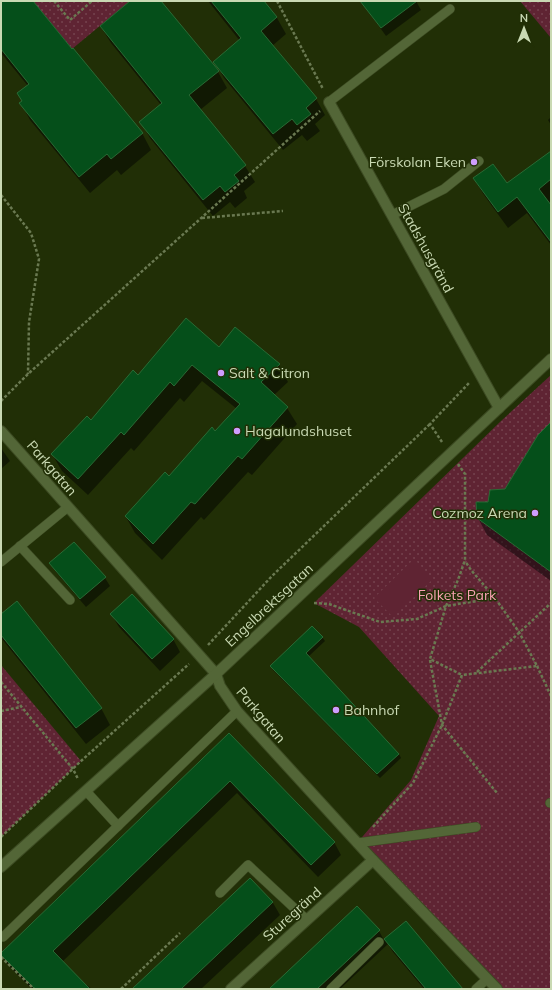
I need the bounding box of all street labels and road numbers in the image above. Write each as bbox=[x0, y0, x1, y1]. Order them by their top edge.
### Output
street label: Stadshusgränd bbox=[394, 200, 458, 296]
street label: Parkgatan bbox=[23, 437, 81, 499]
street label: Engelbrektsgatan bbox=[221, 560, 317, 650]
street label: Parkgatan bbox=[232, 683, 290, 747]
street label: Sturegränd bbox=[259, 883, 325, 945]

